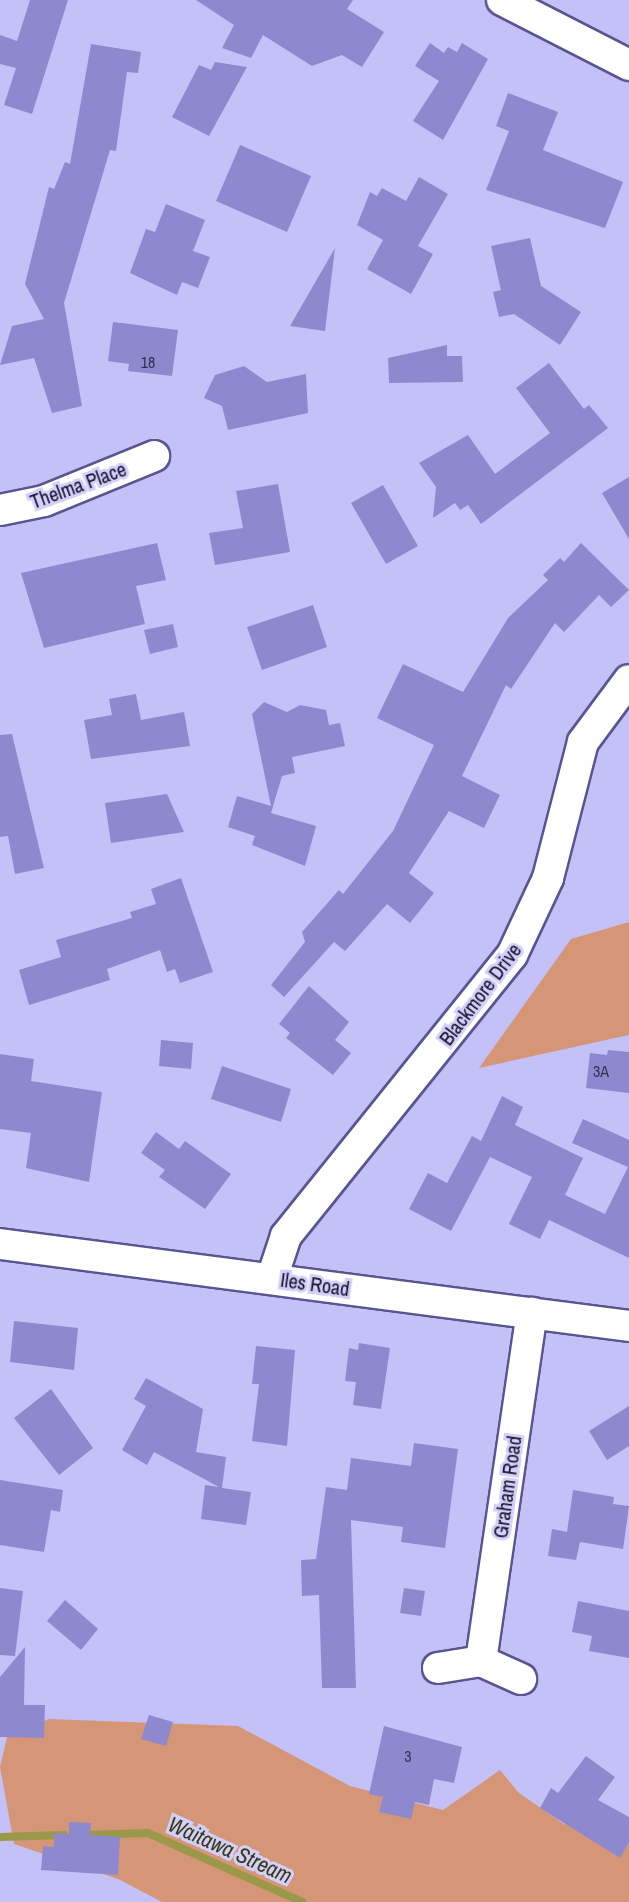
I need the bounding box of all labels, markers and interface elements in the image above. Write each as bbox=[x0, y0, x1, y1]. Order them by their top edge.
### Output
house number: 18 bbox=[141, 352, 155, 372]
street label: Thelma Place bbox=[27, 457, 129, 513]
street label: Blackmore Drive bbox=[434, 938, 526, 1050]
house number: 3A bbox=[593, 1061, 609, 1081]
street label: Iles Road bbox=[279, 1267, 351, 1301]
street label: Graham Road bbox=[488, 1434, 526, 1540]
house number: 3 bbox=[404, 1746, 412, 1766]
water label: Waitawa Stream bbox=[164, 1811, 296, 1889]

